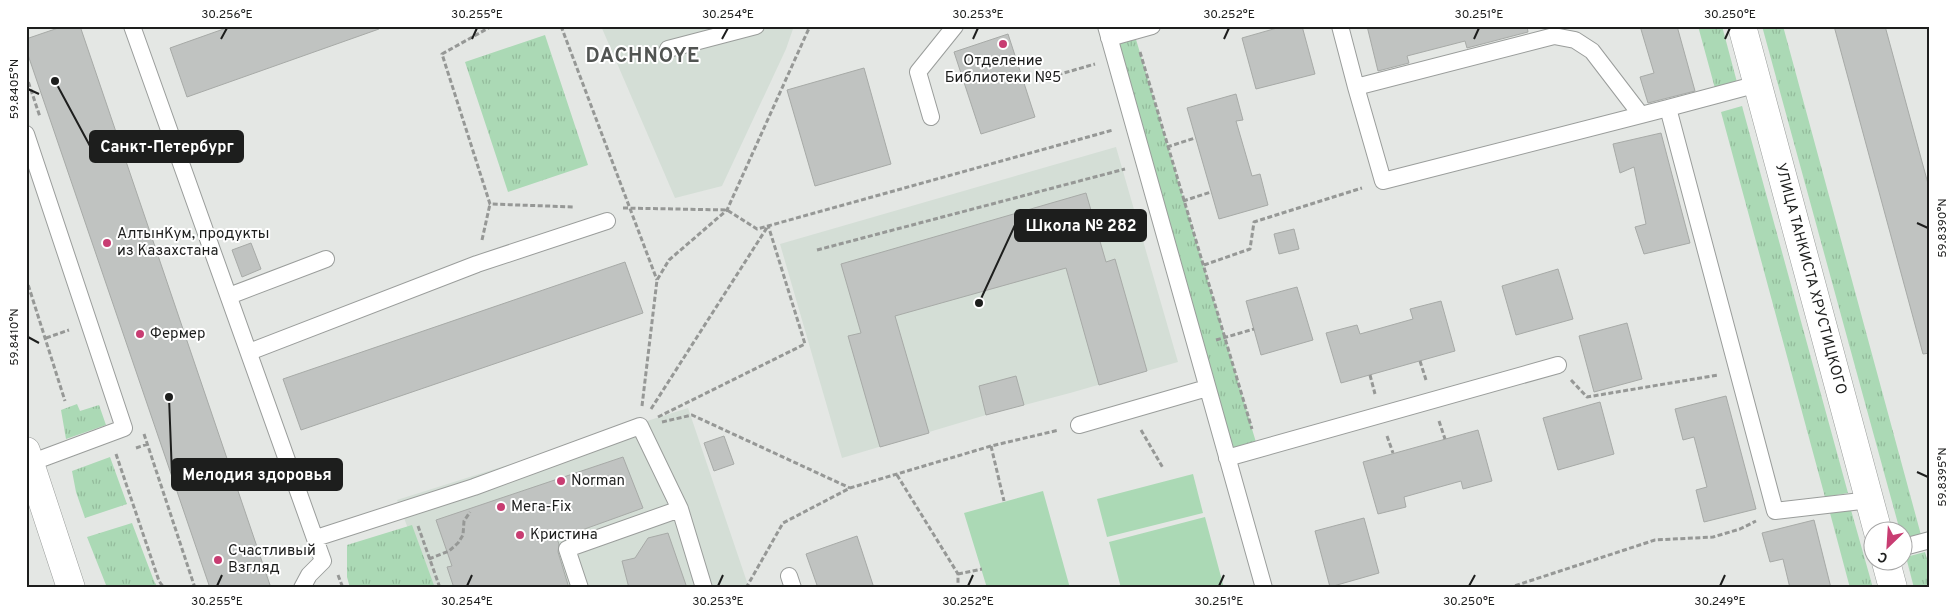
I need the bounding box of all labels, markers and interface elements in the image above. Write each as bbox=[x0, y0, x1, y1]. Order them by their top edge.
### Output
text: 30.256°E bbox=[201, 7, 253, 23]
text: 30.255°E bbox=[451, 7, 503, 23]
text: 30.254°E bbox=[702, 7, 754, 23]
text: 30.253°E bbox=[952, 7, 1004, 23]
text: 30.252°E bbox=[1203, 7, 1255, 23]
text: 30.251°E bbox=[1455, 7, 1503, 23]
text: 30.250°E bbox=[1704, 7, 1756, 23]
marker: Отделение Библиотеки №5 bbox=[997, 38, 1009, 50]
district label: DACHNOYE bbox=[585, 44, 701, 70]
place label: Отделение Библиотеки №5 bbox=[945, 52, 1061, 88]
text: 59.8405°N bbox=[7, 59, 23, 119]
callout: Санкт-Петербург bbox=[90, 131, 243, 162]
text: Санкт-Петербург bbox=[100, 138, 234, 158]
street label: УЛИЦА ТАНКИСТА ХРУСТИЦКОГО bbox=[1770, 161, 1850, 397]
text: 59.8390°N bbox=[1935, 198, 1951, 258]
callout: Школа № 282 bbox=[1015, 210, 1146, 241]
text: Школа № 282 bbox=[1026, 217, 1136, 237]
place label: АлтынКум, продукты из Казахстана bbox=[117, 225, 269, 261]
marker: АлтынКум, продукты из Казахстана bbox=[101, 237, 113, 249]
text: 59.8410°N bbox=[7, 308, 23, 366]
place label: Фермер bbox=[150, 325, 205, 344]
marker: Фермер bbox=[134, 328, 146, 340]
text: 59.8395°N bbox=[1935, 447, 1951, 507]
callout: Мелодия здоровья bbox=[172, 459, 342, 490]
text: Мелодия здоровья bbox=[182, 466, 332, 486]
place label: Norman bbox=[571, 472, 625, 491]
marker: Norman bbox=[555, 475, 567, 487]
place label: Мега-Fix bbox=[511, 498, 572, 517]
marker: Мега-Fix bbox=[495, 501, 507, 513]
north arrow bbox=[1864, 522, 1914, 572]
place label: Кристина bbox=[530, 526, 598, 545]
marker: Кристина bbox=[514, 529, 526, 541]
place label: Счастливый Взгляд bbox=[228, 542, 316, 578]
text: С bbox=[1875, 547, 1891, 566]
marker: Счастливый Взгляд bbox=[212, 554, 224, 566]
text: 30.255°E bbox=[191, 594, 243, 610]
text: 30.254°E bbox=[441, 594, 493, 610]
text: 30.253°E bbox=[692, 594, 744, 610]
text: 30.252°E bbox=[942, 594, 994, 610]
text: 30.251°E bbox=[1195, 594, 1243, 610]
text: 30.250°E bbox=[1443, 594, 1495, 610]
text: 30.249°E bbox=[1694, 594, 1746, 610]

